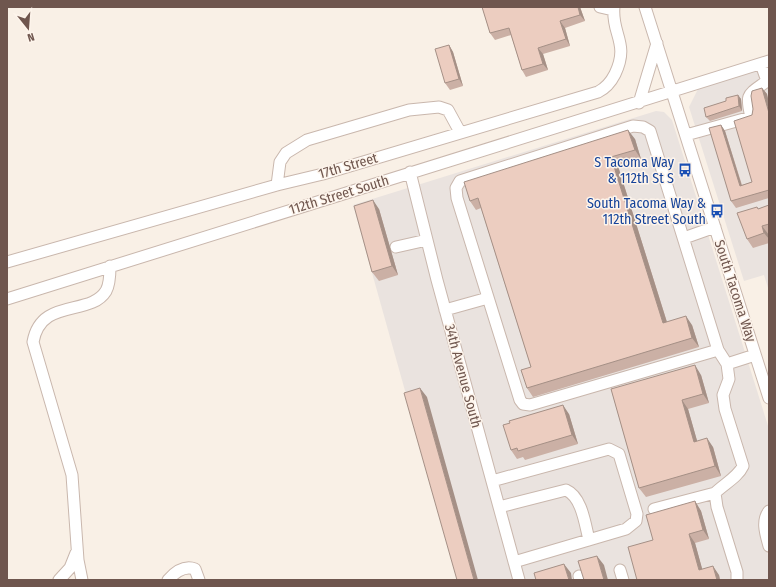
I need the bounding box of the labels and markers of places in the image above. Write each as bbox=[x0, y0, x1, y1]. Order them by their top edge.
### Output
place label: S Tacoma Way & 112th St S bbox=[594, 154, 675, 187]
bus stop icon: S Tacoma Way & 112th St S bbox=[677, 162, 693, 178]
place label: South Tacoma Way & 112th Street South bbox=[587, 195, 706, 228]
bus stop icon: South Tacoma Way & 112th Street South bbox=[709, 203, 725, 219]

